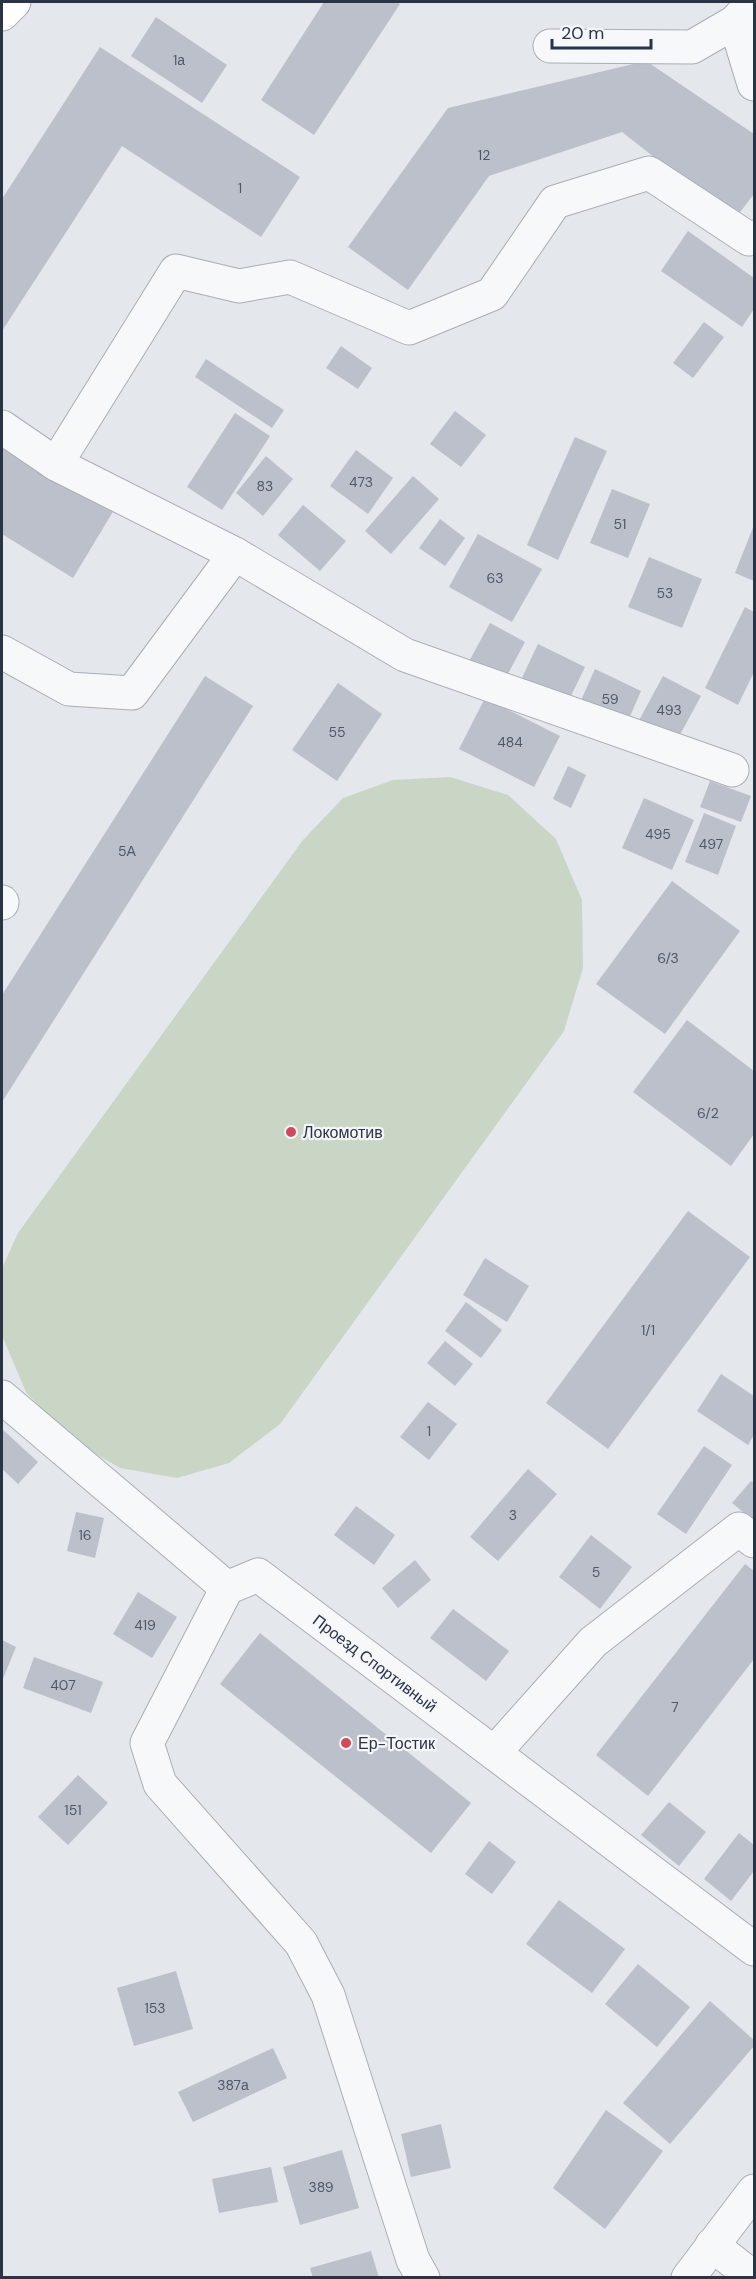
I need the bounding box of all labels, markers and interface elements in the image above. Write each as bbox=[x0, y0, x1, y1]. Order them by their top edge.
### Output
scale bar bbox=[552, 12, 651, 50]
text: 20 m bbox=[561, 21, 604, 45]
house number: 1а bbox=[173, 51, 185, 69]
house number: 12 bbox=[478, 146, 490, 164]
house number: 1 bbox=[238, 179, 242, 197]
house number: 473 bbox=[349, 473, 373, 491]
house number: 83 bbox=[257, 477, 273, 495]
house number: 51 bbox=[614, 515, 626, 533]
house number: 63 bbox=[486, 569, 504, 587]
house number: 53 bbox=[657, 584, 673, 602]
house number: 59 bbox=[602, 690, 619, 708]
house number: 493 bbox=[656, 701, 682, 719]
house number: 55 bbox=[328, 723, 346, 741]
house number: 484 bbox=[497, 733, 523, 751]
house number: 495 bbox=[645, 825, 671, 843]
house number: 497 bbox=[699, 835, 723, 853]
house number: 5А bbox=[118, 842, 137, 860]
house number: 6/3 bbox=[657, 949, 679, 967]
house number: 6/2 bbox=[697, 1104, 719, 1122]
place label: Локомотив bbox=[303, 1122, 383, 1143]
marker: Локомотив bbox=[284, 1125, 298, 1139]
house number: 1/1 bbox=[641, 1321, 655, 1339]
house number: 1 bbox=[427, 1422, 431, 1440]
house number: 3 bbox=[509, 1506, 517, 1524]
house number: 16 bbox=[78, 1526, 92, 1544]
house number: 5 bbox=[592, 1563, 600, 1581]
street label: Проезд Спортивный bbox=[308, 1610, 441, 1717]
house number: 419 bbox=[134, 1616, 156, 1634]
house number: 407 bbox=[50, 1676, 76, 1694]
house number: 7 bbox=[671, 1698, 679, 1716]
place label: Ер-Тостик bbox=[358, 1733, 436, 1754]
marker: Ер-Тостик bbox=[339, 1736, 353, 1750]
house number: 151 bbox=[64, 1801, 82, 1819]
house number: 153 bbox=[144, 1999, 166, 2017]
house number: 387а bbox=[217, 2076, 249, 2094]
house number: 389 bbox=[308, 2178, 334, 2196]

